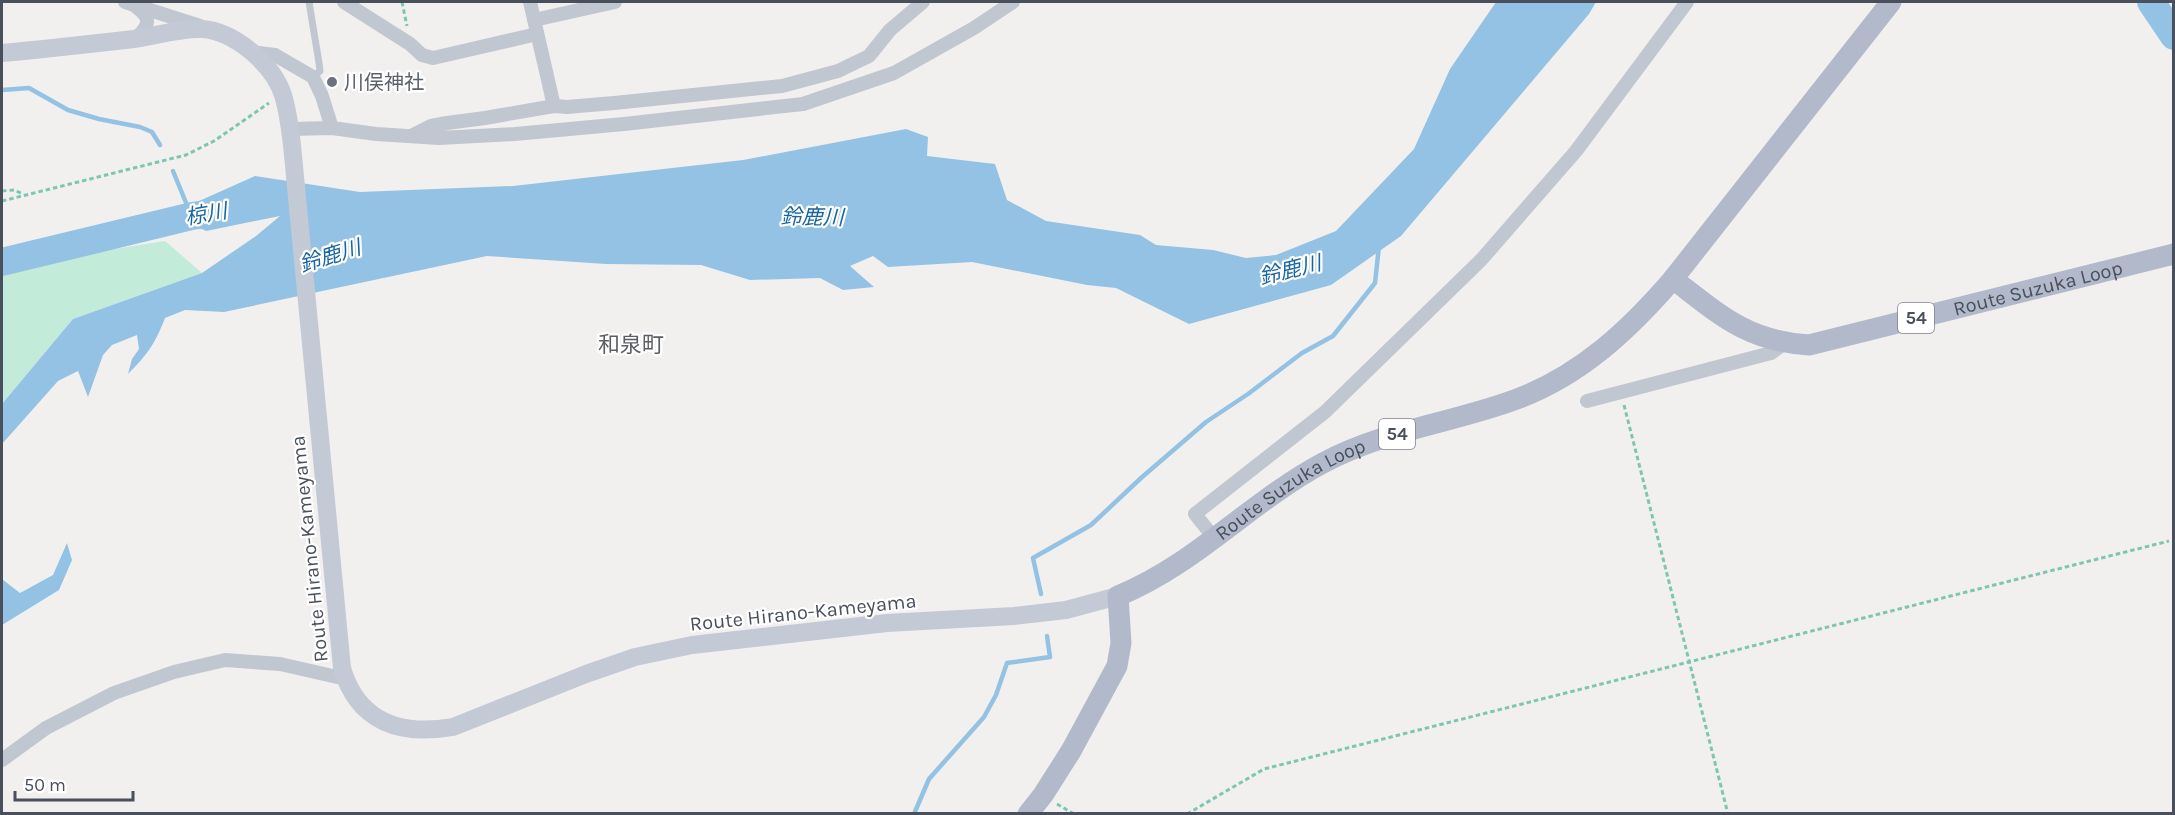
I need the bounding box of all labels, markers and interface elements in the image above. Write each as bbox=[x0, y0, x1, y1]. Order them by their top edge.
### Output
place label: 川俣神社 bbox=[344, 71, 424, 94]
marker: 川俣神社 bbox=[325, 75, 339, 89]
water label: 椋川 bbox=[183, 198, 231, 229]
water label: 鈴鹿川 bbox=[780, 204, 846, 230]
water label: 鈴鹿川 bbox=[296, 235, 366, 277]
water label: 鈴鹿川 bbox=[1257, 250, 1325, 289]
street label: Route Suzuka Loop bbox=[1951, 256, 2125, 321]
road number: 54 bbox=[1898, 303, 1934, 333]
district label: 和泉町 bbox=[598, 332, 664, 358]
road number: 54 bbox=[1379, 419, 1415, 449]
street label: Route Suzuka Loop bbox=[1211, 434, 1369, 545]
street label: Route Hirano-Kameyama bbox=[286, 435, 333, 663]
street label: Route Hirano-Kameyama bbox=[689, 589, 917, 636]
scale bar bbox=[15, 764, 134, 802]
text: 50 m bbox=[24, 774, 66, 796]

